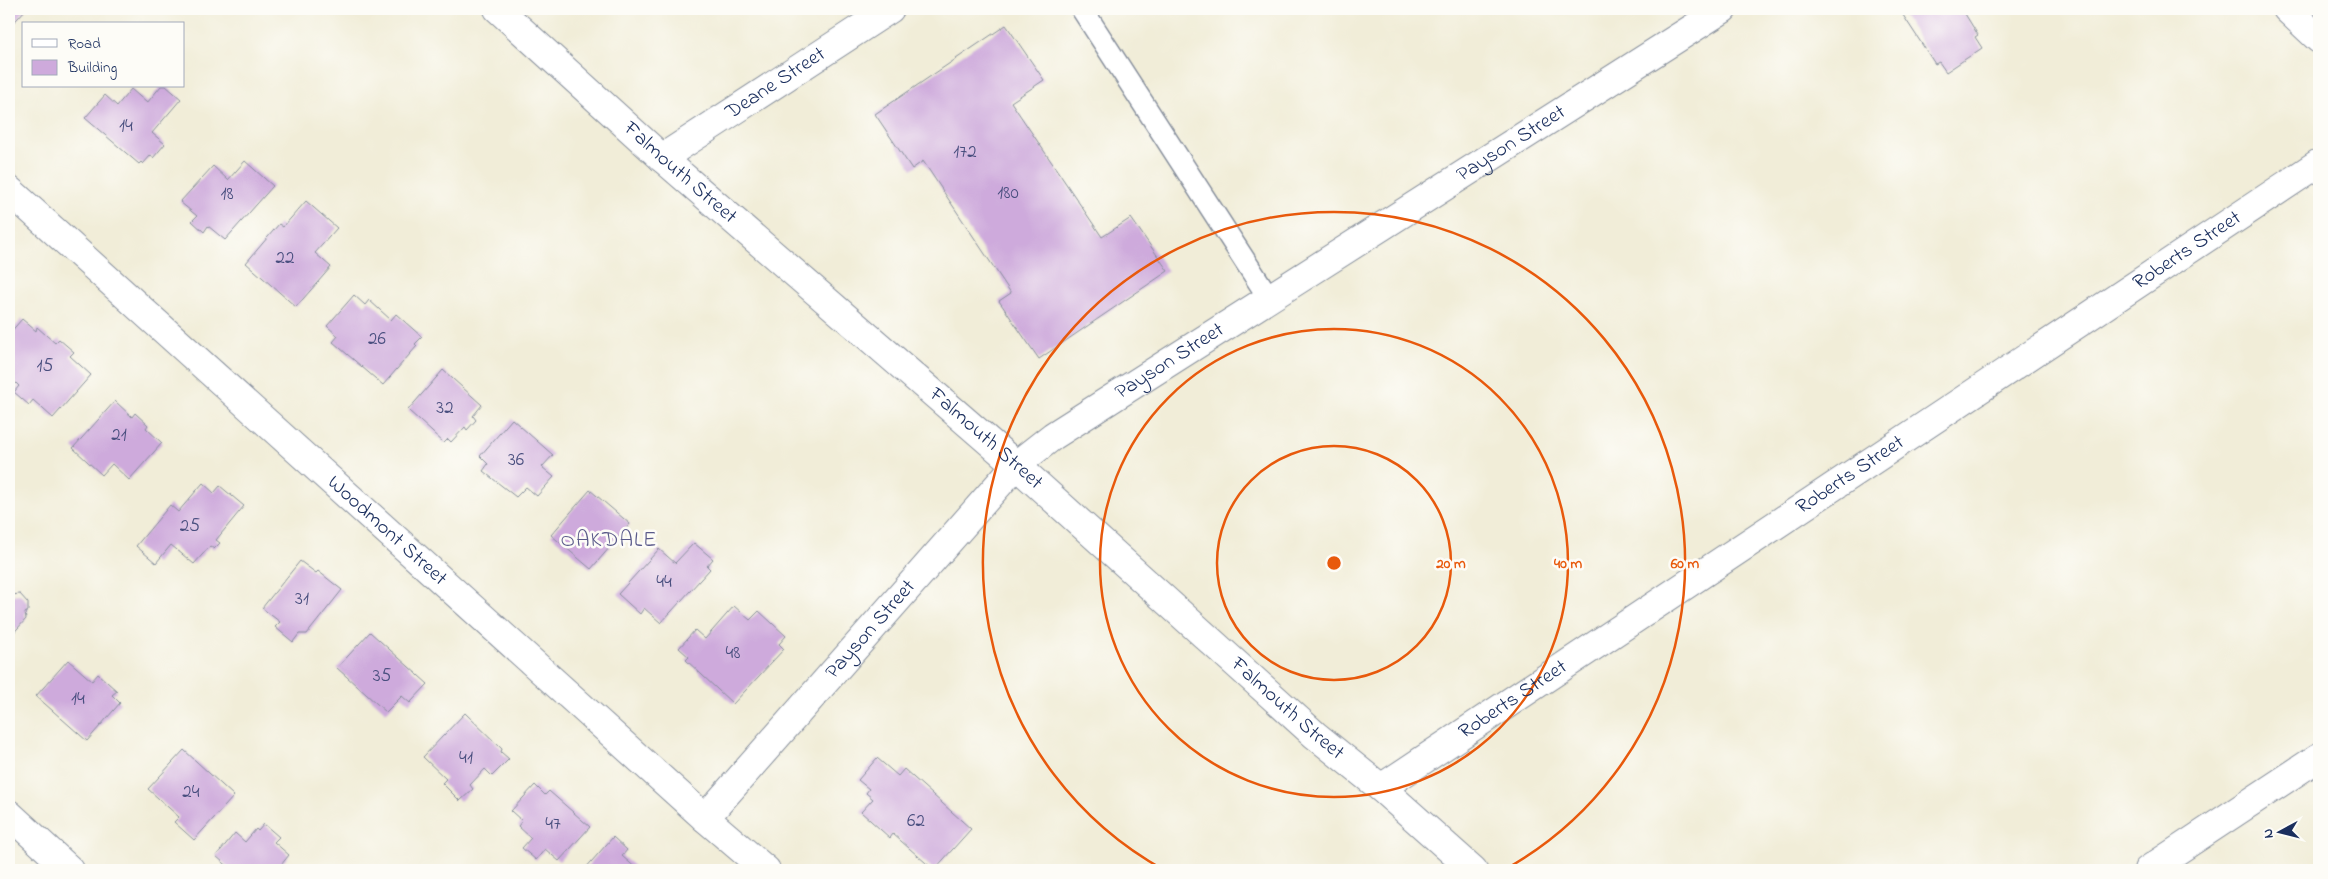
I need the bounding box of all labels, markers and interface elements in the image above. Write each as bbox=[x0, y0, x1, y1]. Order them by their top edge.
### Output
legend bbox=[22, 22, 185, 88]
text: Road bbox=[68, 33, 101, 55]
street label: Deane Street bbox=[719, 40, 832, 128]
text: Building bbox=[67, 57, 117, 80]
street label: Payson Street bbox=[1451, 98, 1572, 190]
house number: 14 bbox=[119, 113, 133, 140]
street label: Falmouth Street bbox=[616, 114, 744, 231]
house number: 172 bbox=[953, 139, 977, 166]
house number: 180 bbox=[997, 180, 1019, 207]
house number: 18 bbox=[220, 181, 234, 208]
street label: Roberts Street bbox=[2127, 204, 2248, 298]
house number: 22 bbox=[276, 245, 294, 272]
street label: Payson Street bbox=[1109, 316, 1230, 408]
house number: 26 bbox=[368, 326, 386, 353]
house number: 15 bbox=[37, 353, 54, 380]
street label: Falmouth Street bbox=[921, 380, 1049, 497]
house number: 32 bbox=[436, 395, 454, 422]
house number: 21 bbox=[111, 422, 127, 449]
street label: Roberts Street bbox=[1790, 428, 1911, 522]
house number: 36 bbox=[508, 447, 524, 474]
street label: Woodmont Street bbox=[320, 469, 454, 593]
house number: 25 bbox=[180, 513, 200, 540]
district label: OAKDALE bbox=[561, 525, 657, 557]
text: 20 m bbox=[1435, 553, 1466, 575]
text: 40 m bbox=[1553, 553, 1582, 575]
text: 60 m bbox=[1670, 553, 1700, 575]
centre of rings bbox=[1325, 554, 1343, 572]
house number: 44 bbox=[656, 569, 672, 596]
street label: Payson Street bbox=[819, 573, 923, 686]
house number: 31 bbox=[295, 586, 309, 613]
house number: 48 bbox=[726, 640, 740, 667]
street label: Falmouth Street bbox=[1223, 650, 1350, 768]
street label: Roberts Street bbox=[1453, 653, 1574, 747]
house number: 35 bbox=[373, 663, 391, 690]
house number: 14 bbox=[71, 686, 85, 713]
house number: 41 bbox=[459, 745, 473, 772]
house number: 24 bbox=[182, 779, 200, 806]
north arrow bbox=[2256, 806, 2306, 856]
house number: 62 bbox=[907, 808, 925, 835]
house number: 47 bbox=[545, 811, 561, 838]
text: N bbox=[2258, 827, 2280, 839]

